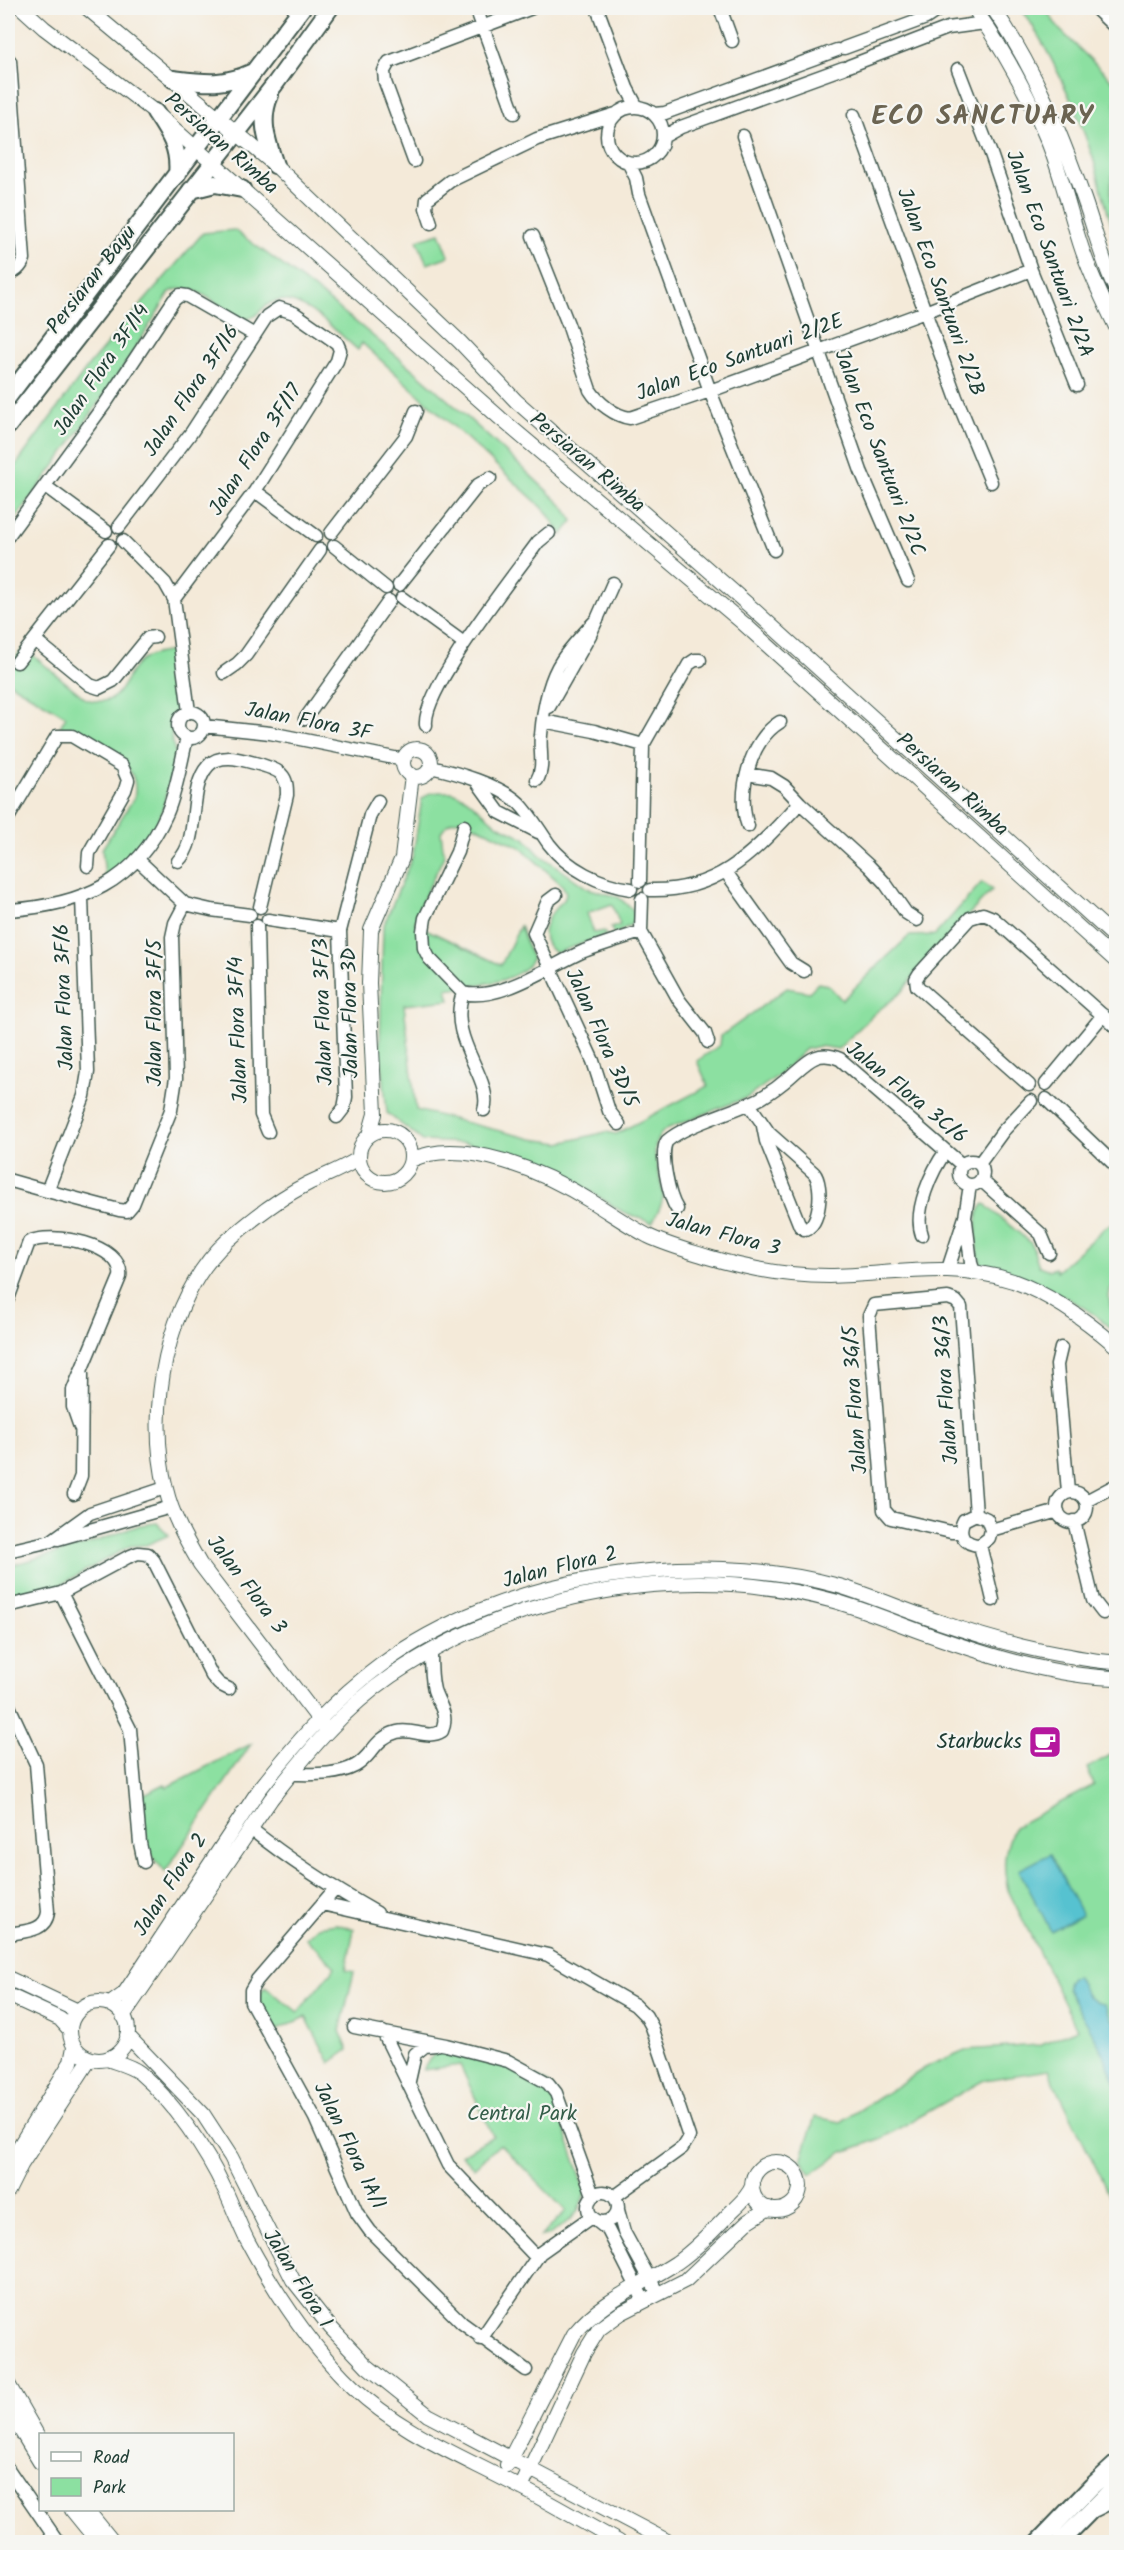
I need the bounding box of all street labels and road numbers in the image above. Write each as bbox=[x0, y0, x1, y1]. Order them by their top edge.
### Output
street label: Persiaran Rimba bbox=[156, 85, 286, 203]
street label: Jalan Eco Santuari 2/2A bbox=[996, 145, 1102, 363]
street label: Jalan Eco Santuari 2/2B bbox=[887, 183, 993, 401]
street label: Persiaran Bayu bbox=[39, 218, 145, 342]
street label: Jalan Flora 3F/14 bbox=[45, 297, 159, 443]
street label: Jalan Eco Santuari 2/2E bbox=[632, 305, 849, 411]
street label: Jalan Flora 3F/16 bbox=[135, 318, 249, 464]
street label: Jalan Eco Santuari 2/2C bbox=[824, 345, 934, 561]
street label: Jalan Flora 3F/17 bbox=[201, 376, 312, 523]
street label: Persiaran Rimba bbox=[522, 404, 652, 522]
street label: Jalan Flora 3F bbox=[242, 694, 376, 751]
street label: Persiaran Rimba bbox=[888, 725, 1016, 845]
street label: Jalan Flora 3F/6 bbox=[46, 923, 84, 1071]
street label: Jalan Flora 3F/5 bbox=[139, 938, 172, 1086]
street label: Jalan Flora 3F/3 bbox=[305, 938, 343, 1086]
street label: Jalan Flora 3D bbox=[333, 947, 369, 1079]
street label: Jalan Flora 3F/4 bbox=[220, 956, 258, 1104]
street label: Jalan Flora 3D/5 bbox=[556, 963, 647, 1115]
street label: Jalan Flora 3C/6 bbox=[838, 1033, 974, 1153]
street label: Jalan Flora 3 bbox=[662, 1204, 784, 1266]
street label: Jalan Flora 3G/3 bbox=[925, 1314, 969, 1466]
street label: Jalan Flora 3G/5 bbox=[834, 1323, 878, 1475]
street label: Jalan Flora 3 bbox=[198, 1528, 294, 1642]
street label: Jalan Flora 2 bbox=[499, 1538, 621, 1598]
street label: Jalan Flora 2 bbox=[125, 1827, 217, 1943]
street label: Jalan Flora 1A/1 bbox=[304, 2077, 394, 2215]
street label: Jalan Flora 1 bbox=[253, 2223, 341, 2335]

